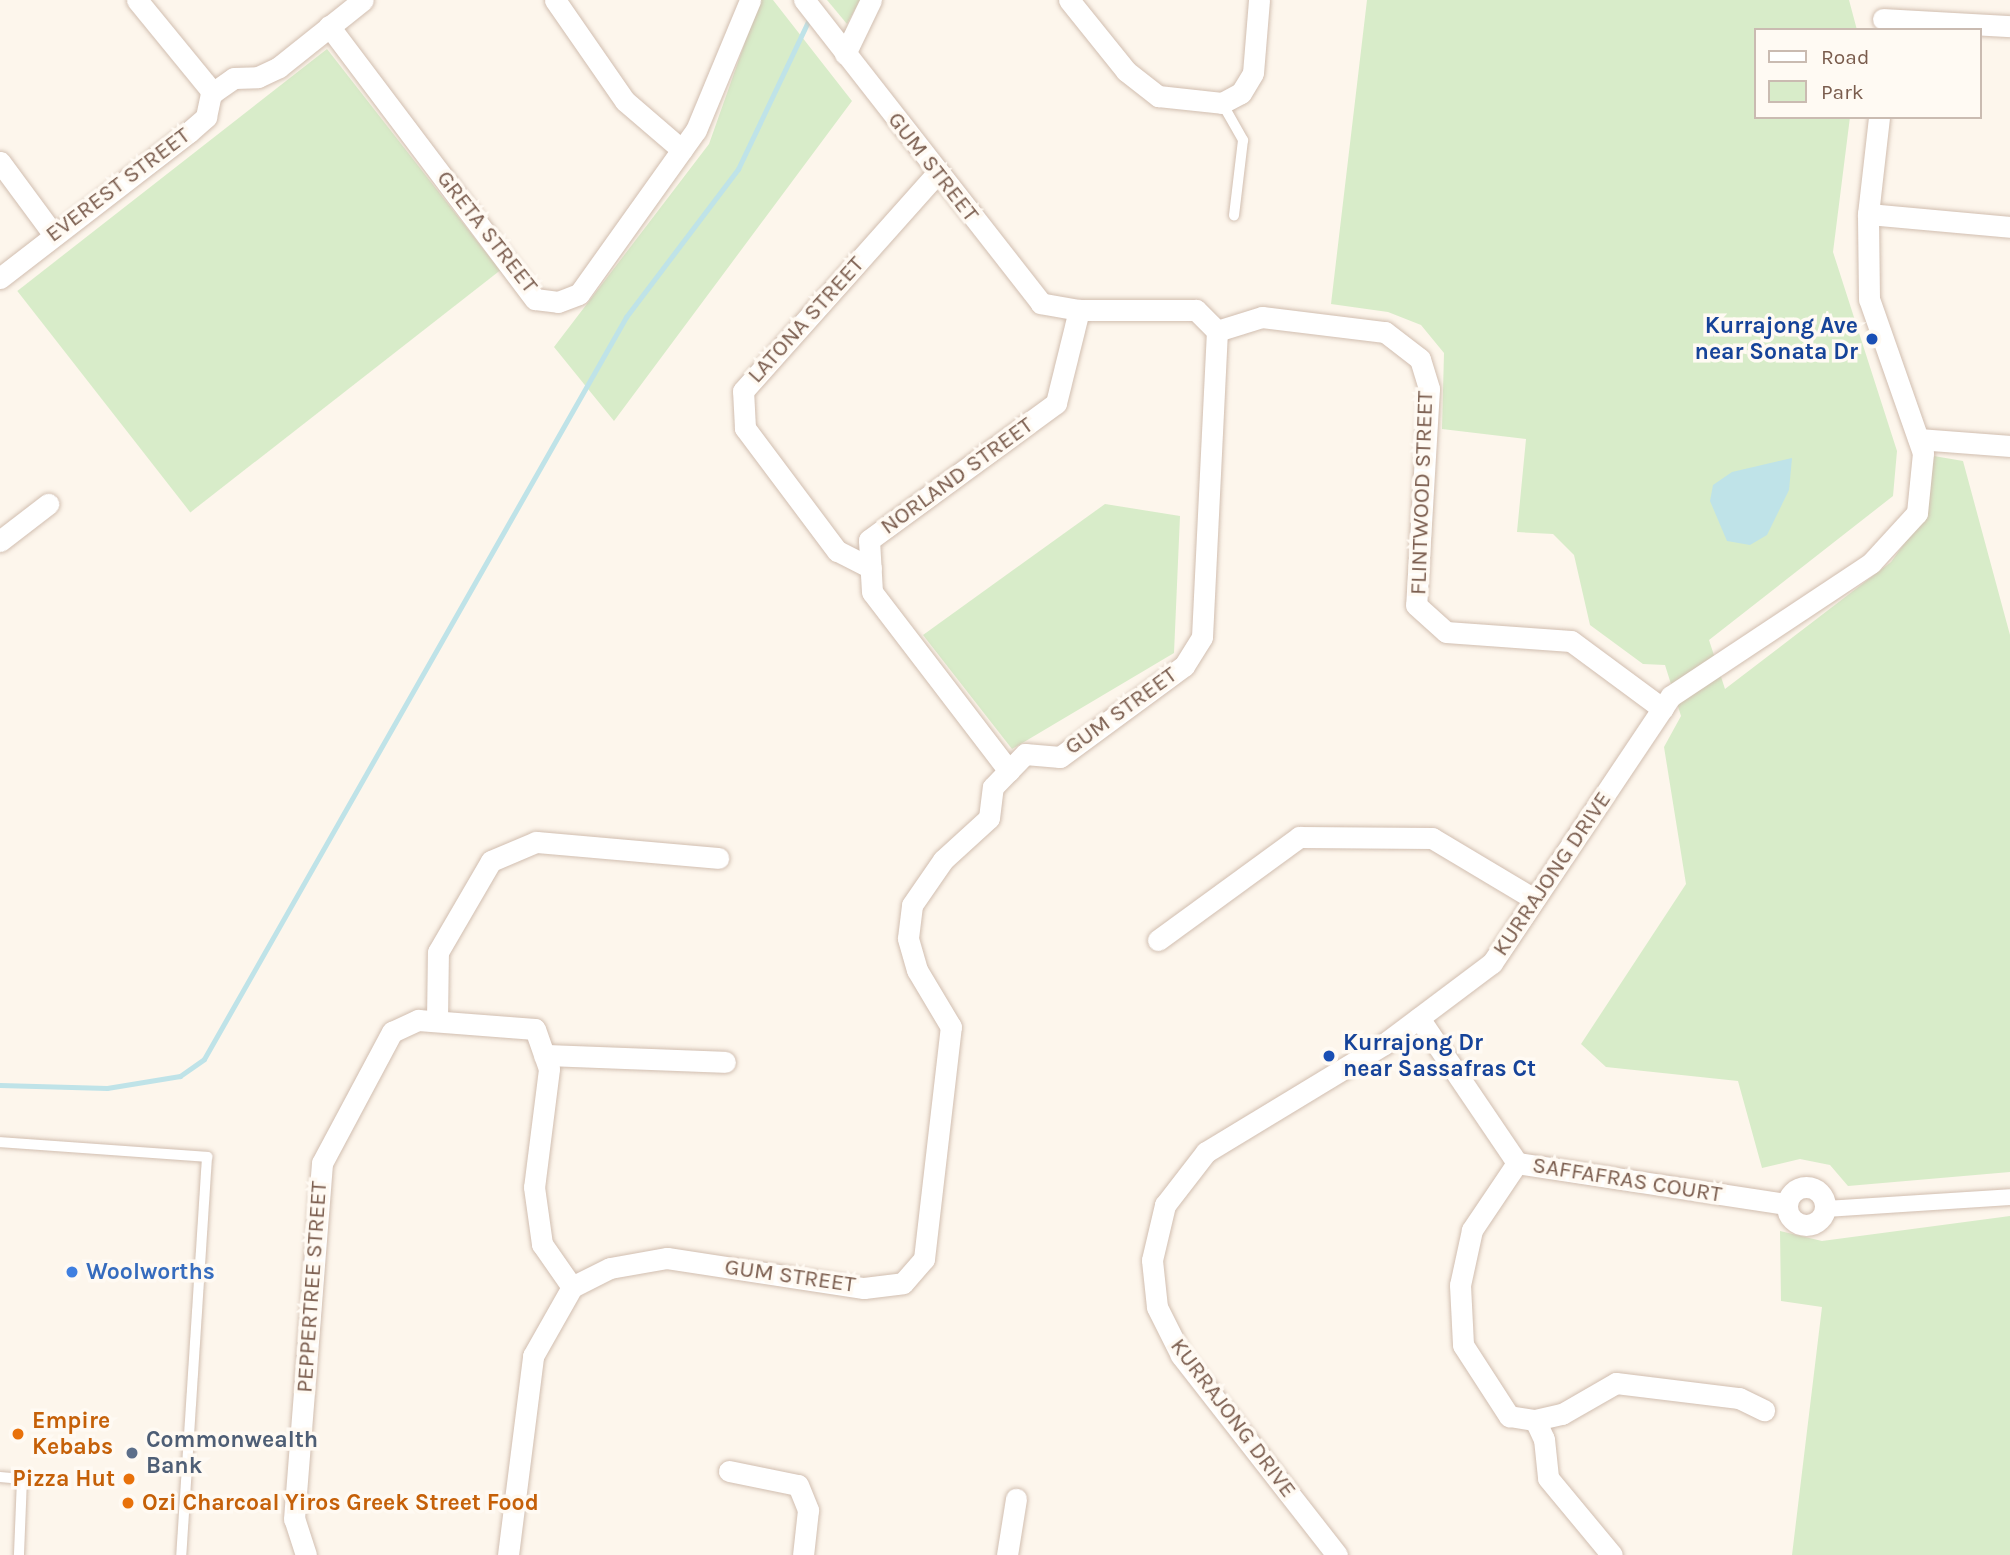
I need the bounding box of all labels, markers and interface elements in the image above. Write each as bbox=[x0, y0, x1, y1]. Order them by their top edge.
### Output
legend bbox=[1755, 28, 1982, 119]
text: Road bbox=[1821, 45, 1869, 69]
text: Park bbox=[1821, 80, 1864, 104]
street label: GUM STREET bbox=[882, 107, 984, 227]
street label: EVEREST STREET bbox=[40, 122, 196, 248]
street label: GRETA STREET bbox=[431, 165, 543, 299]
street label: LATONA STREET bbox=[742, 251, 870, 389]
place label: Kurrajong Ave near Sonata Dr bbox=[1695, 312, 1858, 366]
marker: Kurrajong Ave near Sonata Dr bbox=[1864, 331, 1880, 347]
street label: FLINTWOOD STREET bbox=[1405, 390, 1439, 596]
street label: NORLAND STREET bbox=[875, 411, 1039, 541]
street label: GUM STREET bbox=[1060, 661, 1182, 761]
street label: KURRAJONG DRIVE bbox=[1487, 787, 1617, 961]
place label: Kurrajong Dr near Sassafras Ct bbox=[1343, 1029, 1536, 1083]
marker: Kurrajong Dr near Sassafras Ct bbox=[1321, 1048, 1337, 1064]
street label: SAFFAFRAS COURT bbox=[1530, 1151, 1724, 1209]
street label: PEPPERTREE STREET bbox=[291, 1180, 333, 1394]
street label: GUM STREET bbox=[723, 1253, 857, 1299]
place label: Woolworths bbox=[86, 1258, 215, 1286]
marker: Woolworths bbox=[64, 1264, 80, 1280]
street label: KURRAJONG DRIVE bbox=[1164, 1333, 1302, 1503]
place label: Empire Kebabs bbox=[32, 1407, 113, 1461]
marker: Empire Kebabs bbox=[10, 1426, 26, 1442]
place label: Commonwealth Bank bbox=[146, 1426, 318, 1480]
marker: Commonwealth Bank bbox=[124, 1445, 140, 1461]
place label: Pizza Hut bbox=[12, 1465, 115, 1493]
marker: Pizza Hut bbox=[121, 1471, 137, 1487]
place label: Ozi Charcoal Yiros Greek Street Food bbox=[142, 1489, 539, 1517]
marker: Ozi Charcoal Yiros Greek Street Food bbox=[120, 1495, 136, 1511]

